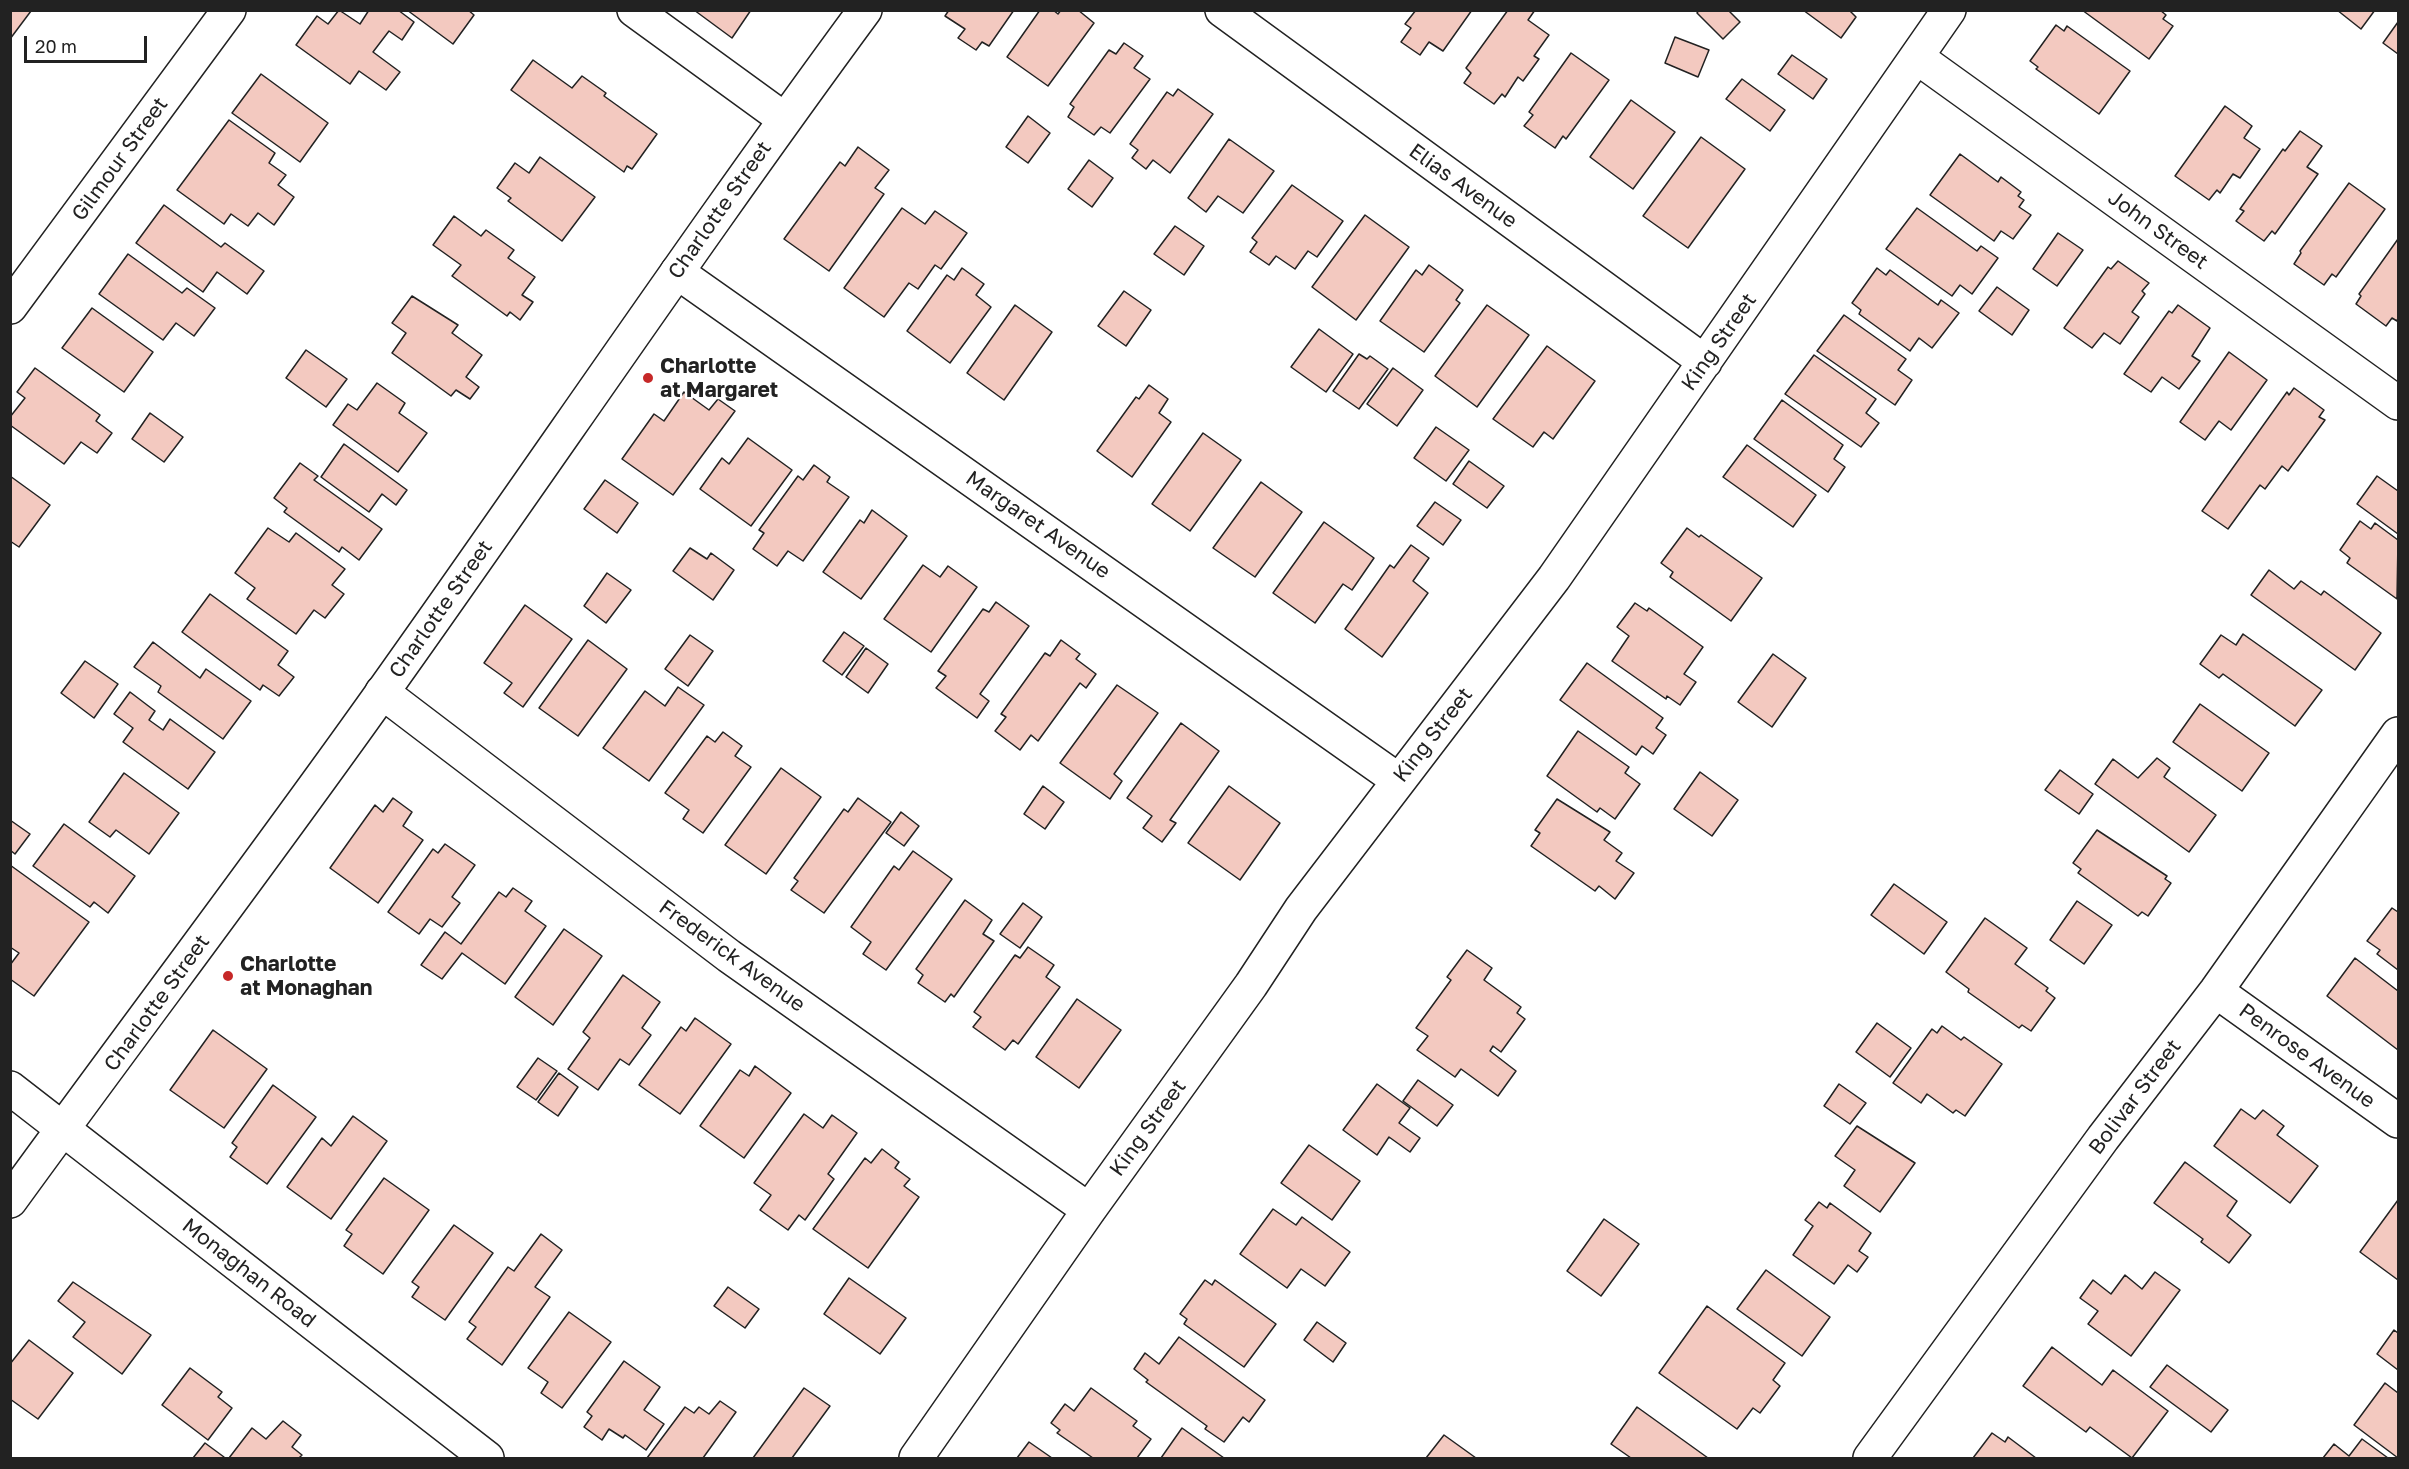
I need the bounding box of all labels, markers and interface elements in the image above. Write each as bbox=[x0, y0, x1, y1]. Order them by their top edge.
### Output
scale bar bbox=[27, 24, 150, 62]
text: 20 m bbox=[35, 35, 77, 57]
street label: Gilmour Street bbox=[67, 92, 173, 226]
street label: Charlotte Street bbox=[663, 136, 777, 284]
street label: Elias Avenue bbox=[1404, 138, 1522, 234]
street label: John Street bbox=[2103, 185, 2213, 275]
street label: King Street bbox=[1676, 288, 1762, 396]
place label: Charlotte at Margaret bbox=[660, 353, 778, 403]
marker: Charlotte at Margaret bbox=[641, 371, 655, 385]
street label: Margaret Avenue bbox=[961, 466, 1115, 584]
street label: Charlotte Street bbox=[384, 535, 498, 683]
street label: King Street bbox=[1388, 683, 1478, 787]
street label: Frederick Avenue bbox=[654, 895, 810, 1017]
street label: Charlotte Street bbox=[99, 930, 215, 1076]
place label: Charlotte at Monaghan bbox=[240, 951, 373, 1001]
marker: Charlotte at Monaghan bbox=[221, 969, 235, 983]
street label: Penrose Avenue bbox=[2234, 998, 2380, 1114]
street label: Bolivar Street bbox=[2084, 1034, 2186, 1160]
street label: King Street bbox=[1104, 1075, 1192, 1181]
street label: Monaghan Road bbox=[177, 1213, 321, 1333]

